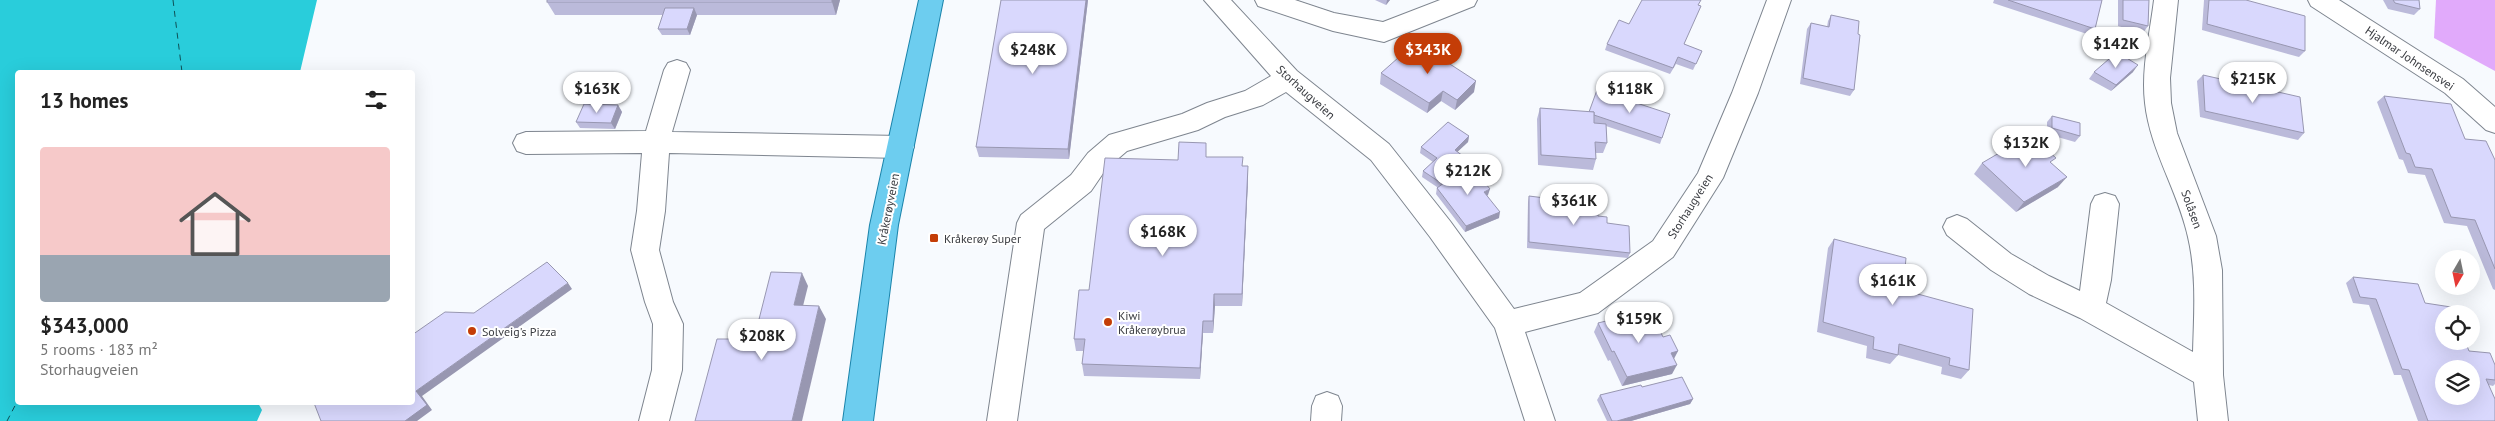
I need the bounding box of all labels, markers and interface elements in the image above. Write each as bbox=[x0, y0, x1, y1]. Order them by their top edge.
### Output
street label: Hjalmar Johnsensvei bbox=[2362, 23, 2458, 93]
pin: $142K bbox=[2081, 27, 2151, 69]
pin: $248K bbox=[998, 32, 1068, 75]
pin: $343K bbox=[1393, 32, 1463, 75]
text: $142K bbox=[2093, 33, 2139, 53]
text: $248K bbox=[1010, 39, 1056, 59]
text: $343K bbox=[1405, 39, 1451, 59]
street label: Storhaugveien bbox=[1274, 62, 1338, 122]
pin: $215K bbox=[2218, 62, 2288, 104]
text: $215K bbox=[2230, 68, 2276, 88]
pin: $163K bbox=[562, 72, 632, 114]
pin: $118K bbox=[1595, 72, 1665, 114]
text: $163K bbox=[574, 78, 620, 98]
text: $118K bbox=[1607, 78, 1653, 98]
icon: filters bbox=[362, 86, 390, 114]
text: 13 homes bbox=[40, 87, 128, 114]
pin: $132K bbox=[1991, 126, 2061, 168]
text: $132K bbox=[2003, 132, 2049, 152]
pin: $212K bbox=[1433, 154, 1503, 196]
text: $212K bbox=[1445, 160, 1491, 180]
street label: Storhaugveien bbox=[1664, 171, 1716, 241]
street label: Kråkerøyveien bbox=[874, 172, 902, 246]
icon: home bbox=[170, 179, 260, 269]
pin: $361K bbox=[1539, 184, 1609, 226]
street label: Solåsen bbox=[2178, 188, 2206, 230]
text: $361K bbox=[1551, 190, 1597, 210]
pin: $168K bbox=[1128, 214, 1198, 257]
text: $168K bbox=[1140, 221, 1186, 241]
place label: Kråkerøy Super bbox=[944, 231, 1021, 246]
marker: Kråkerøy Super bbox=[928, 232, 940, 244]
north arrow bbox=[2435, 250, 2480, 295]
map controls bbox=[2435, 250, 2480, 405]
pin: $161K bbox=[1858, 264, 1928, 306]
text: $161K bbox=[1870, 270, 1916, 290]
pin: $159K bbox=[1604, 302, 1674, 344]
button: locate bbox=[2435, 305, 2480, 350]
place label: Kiwi Kråkerøybrua bbox=[1118, 308, 1186, 337]
text: $159K bbox=[1616, 308, 1662, 328]
text: $343,000 bbox=[40, 312, 129, 339]
marker: Kiwi Kråkerøybrua bbox=[1102, 316, 1114, 328]
pin: $208K bbox=[727, 318, 797, 361]
place label: Solveig's Pizza bbox=[482, 324, 556, 339]
marker: Solveig's Pizza bbox=[466, 325, 478, 337]
text: $208K bbox=[739, 325, 785, 345]
text: 5 rooms · 183 m² bbox=[40, 339, 158, 359]
text: Storhaugveien bbox=[40, 359, 139, 379]
button: layers bbox=[2435, 360, 2480, 405]

